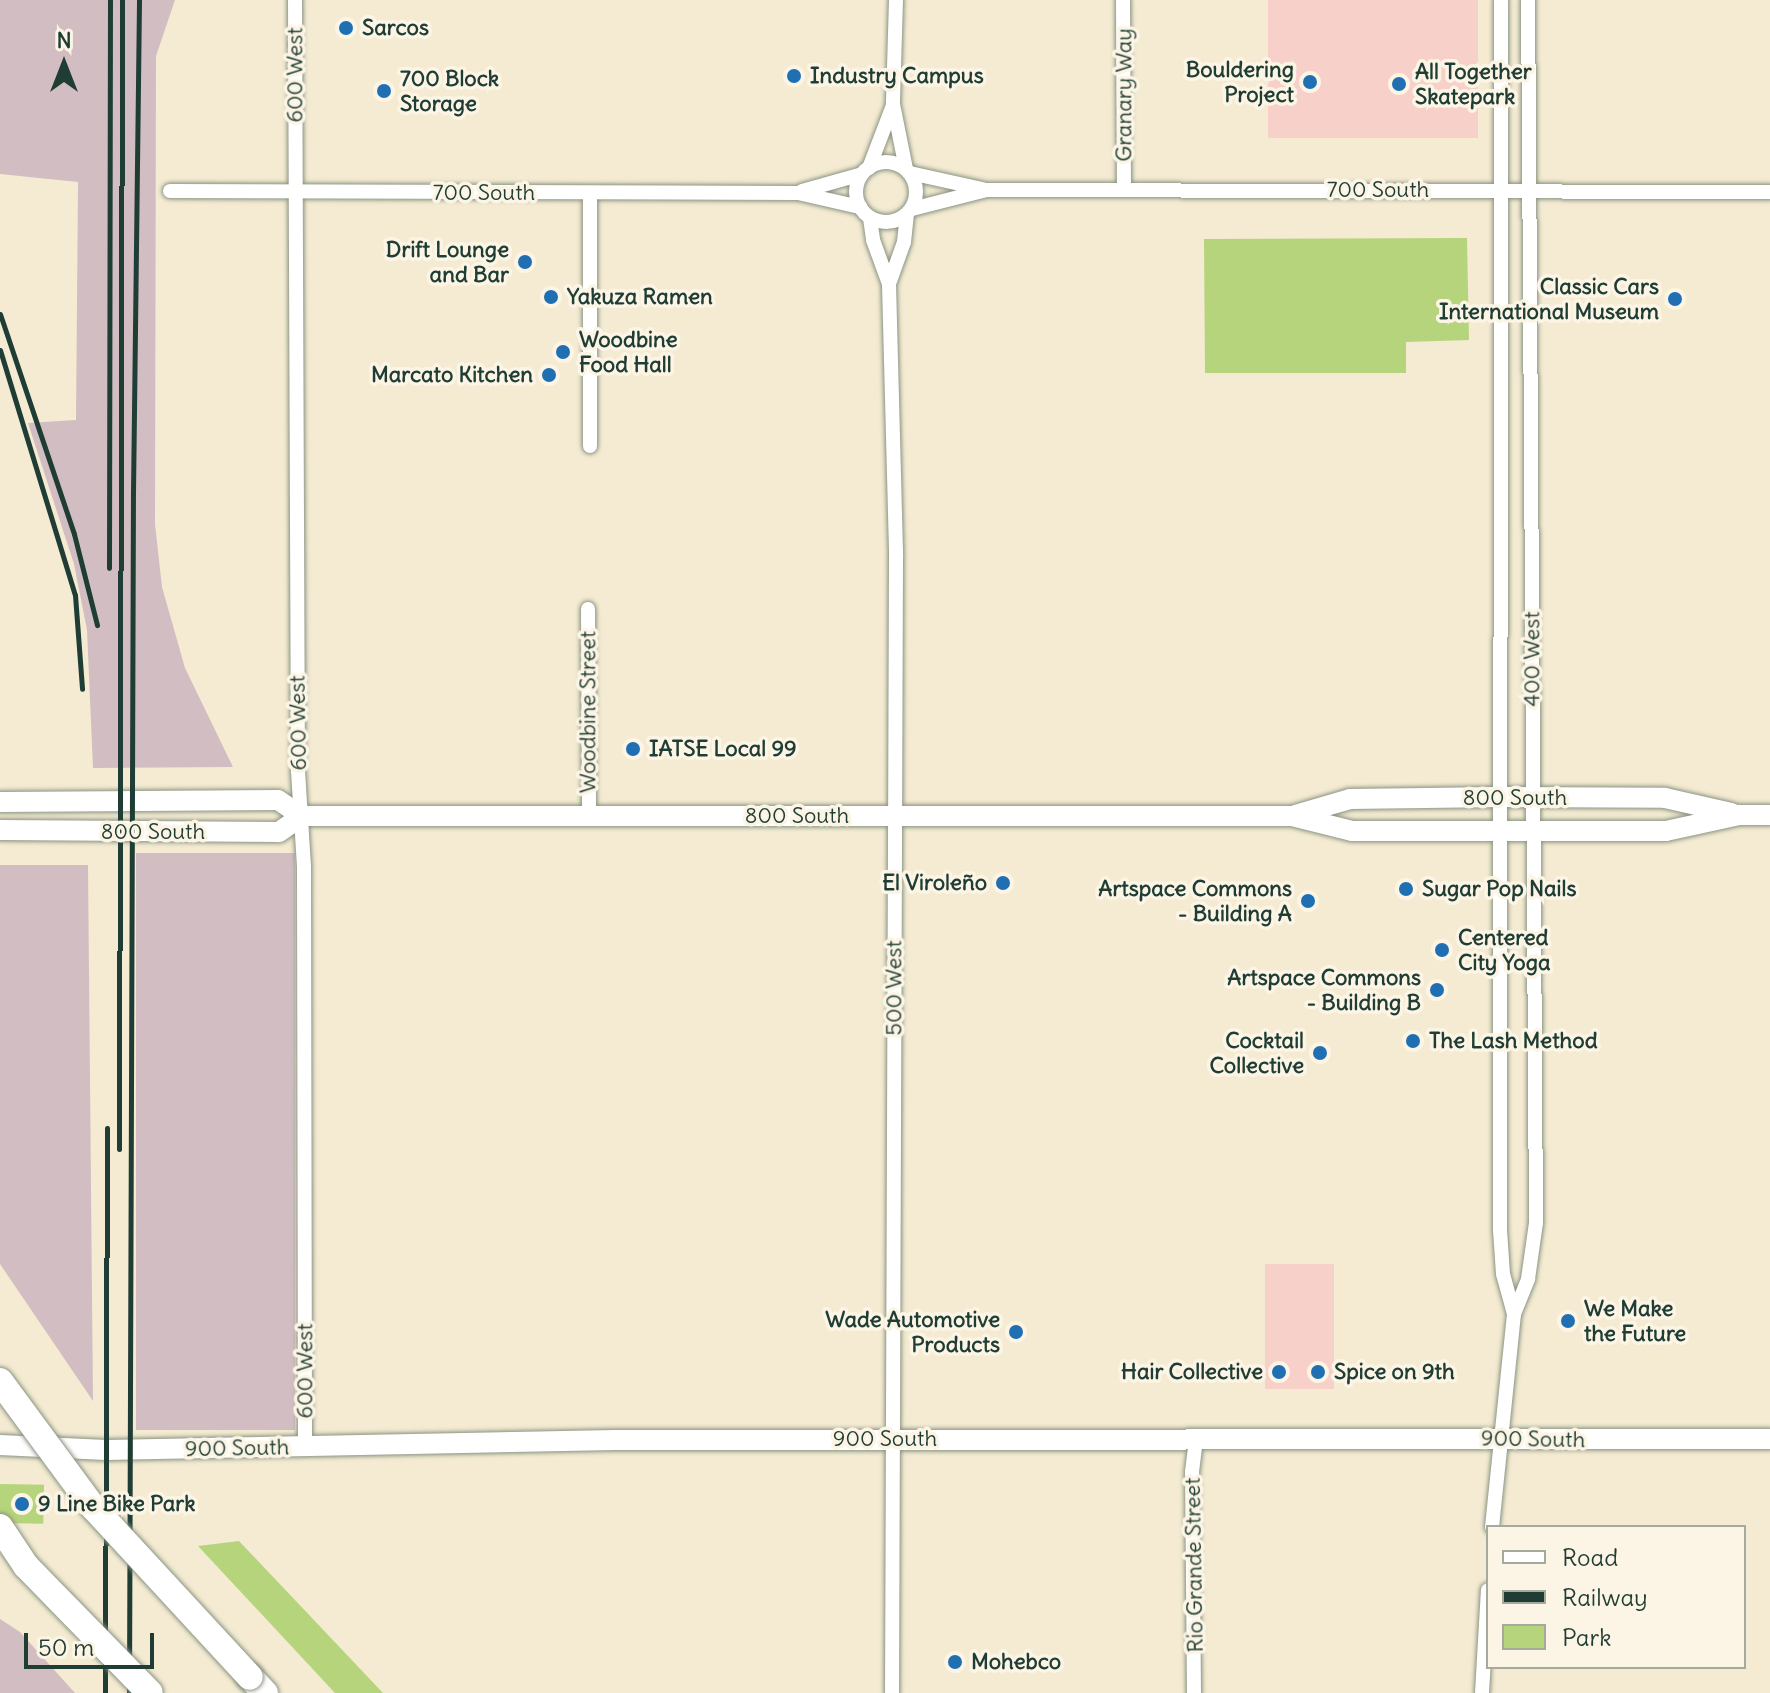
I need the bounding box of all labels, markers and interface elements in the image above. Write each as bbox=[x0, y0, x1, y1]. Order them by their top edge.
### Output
place label: Sarcos bbox=[362, 15, 429, 41]
marker: Sarcos bbox=[337, 19, 355, 37]
north arrow bbox=[24, 24, 104, 104]
text: N bbox=[56, 26, 72, 54]
street label: 600 West bbox=[282, 27, 308, 123]
street label: Granary Way bbox=[1111, 28, 1137, 162]
place label: Bouldering Project bbox=[1186, 56, 1294, 108]
place label: All Together Skatepark bbox=[1415, 58, 1532, 110]
place label: Industry Campus bbox=[810, 63, 984, 89]
place label: 700 Block Storage bbox=[400, 65, 499, 116]
marker: Industry Campus bbox=[785, 67, 803, 85]
marker: Bouldering Project bbox=[1301, 73, 1319, 91]
marker: All Together Skatepark bbox=[1390, 75, 1408, 93]
marker: 700 Block Storage bbox=[375, 82, 393, 100]
street label: 700 South bbox=[1327, 177, 1429, 203]
street label: 700 South bbox=[433, 180, 535, 206]
place label: Drift Lounge and Bar bbox=[386, 236, 509, 288]
marker: Drift Lounge and Bar bbox=[516, 253, 534, 271]
place label: Classic Cars International Museum bbox=[1439, 273, 1659, 324]
place label: Yakuza Ramen bbox=[567, 284, 713, 310]
marker: Yakuza Ramen bbox=[542, 288, 560, 306]
marker: Classic Cars International Museum bbox=[1666, 290, 1684, 308]
place label: Woodbine Food Hall bbox=[579, 326, 678, 378]
marker: Woodbine Food Hall bbox=[554, 343, 572, 361]
place label: Marcato Kitchen bbox=[371, 362, 533, 388]
marker: Marcato Kitchen bbox=[540, 366, 558, 384]
street label: 400 West bbox=[1519, 611, 1545, 707]
street label: Woodbine Street bbox=[575, 631, 601, 793]
street label: 600 West bbox=[284, 675, 312, 771]
place label: IATSE Local 99 bbox=[649, 736, 797, 762]
marker: IATSE Local 99 bbox=[624, 740, 642, 758]
street label: 800 South bbox=[1463, 785, 1567, 811]
street label: 800 South bbox=[745, 803, 849, 829]
street label: 800 South bbox=[101, 819, 205, 845]
place label: El Viroleño bbox=[882, 870, 987, 896]
marker: El Viroleño bbox=[994, 874, 1012, 892]
place label: Artspace Commons - Building A bbox=[1098, 875, 1292, 926]
place label: Sugar Pop Nails bbox=[1422, 876, 1576, 902]
marker: Sugar Pop Nails bbox=[1397, 880, 1415, 898]
marker: Artspace Commons - Building A bbox=[1299, 892, 1317, 910]
place label: Centered City Yoga bbox=[1458, 924, 1550, 976]
street label: 500 West bbox=[881, 940, 907, 1036]
marker: Centered City Yoga bbox=[1433, 941, 1451, 959]
place label: Artspace Commons - Building B bbox=[1227, 964, 1421, 1016]
marker: Artspace Commons - Building B bbox=[1428, 981, 1446, 999]
place label: Cocktail Collective bbox=[1210, 1027, 1304, 1078]
place label: The Lash Method bbox=[1429, 1028, 1598, 1054]
marker: The Lash Method bbox=[1404, 1032, 1422, 1050]
marker: Cocktail Collective bbox=[1311, 1044, 1329, 1062]
place label: We Make the Future bbox=[1584, 1295, 1686, 1346]
place label: Wade Automotive Products bbox=[825, 1306, 1000, 1358]
marker: We Make the Future bbox=[1559, 1312, 1577, 1330]
street label: 600 West bbox=[292, 1323, 318, 1419]
marker: Wade Automotive Products bbox=[1007, 1323, 1025, 1341]
place label: Hair Collective bbox=[1121, 1359, 1263, 1385]
place label: Spice on 9th bbox=[1334, 1359, 1455, 1385]
marker: Hair Collective bbox=[1270, 1363, 1288, 1381]
marker: Spice on 9th bbox=[1309, 1363, 1327, 1381]
street label: 900 South bbox=[1481, 1425, 1585, 1453]
street label: 900 South bbox=[833, 1426, 937, 1452]
street label: 900 South bbox=[185, 1434, 289, 1462]
street label: Rio Grande Street bbox=[1179, 1477, 1209, 1653]
place label: 9 Line Bike Park bbox=[38, 1491, 196, 1517]
marker: 9 Line Bike Park bbox=[13, 1495, 31, 1513]
legend bbox=[1486, 1525, 1746, 1669]
text: Road bbox=[1562, 1542, 1618, 1572]
text: Railway bbox=[1562, 1582, 1648, 1612]
scale bar bbox=[28, 1617, 158, 1667]
text: Park bbox=[1562, 1622, 1612, 1652]
text: 50 m bbox=[38, 1632, 94, 1662]
place label: Mohebco bbox=[971, 1649, 1061, 1675]
marker: Mohebco bbox=[946, 1653, 964, 1671]

